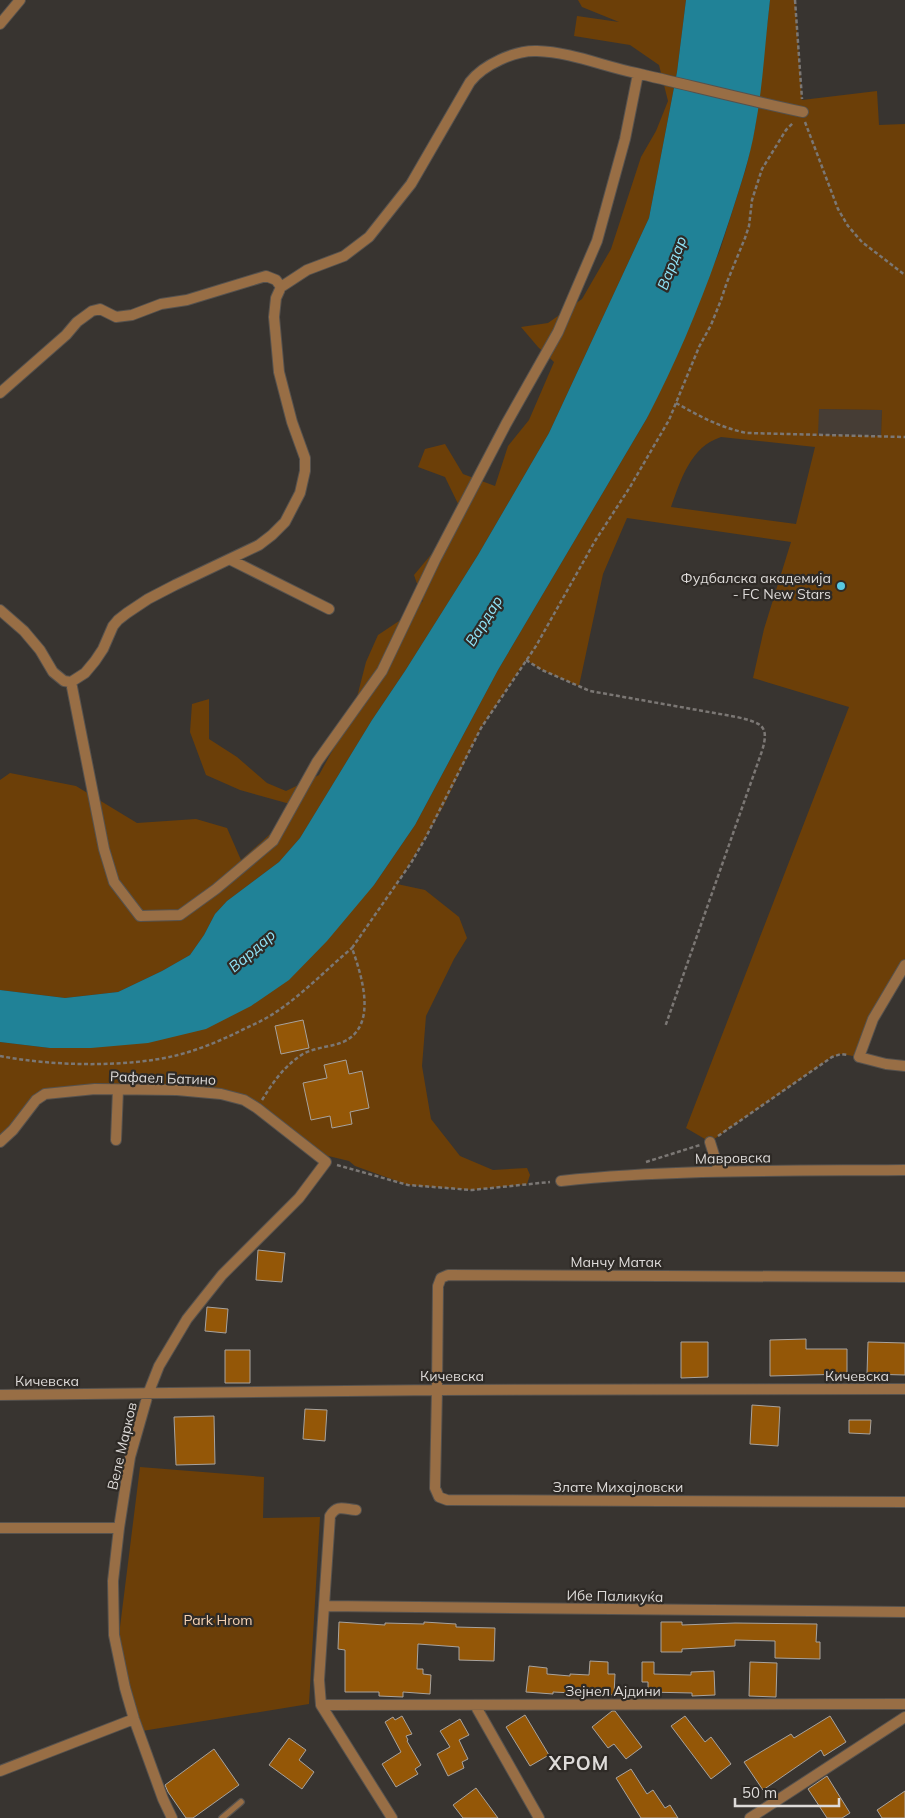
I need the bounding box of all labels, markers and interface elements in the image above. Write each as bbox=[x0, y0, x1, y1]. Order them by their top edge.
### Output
water label: Вардар bbox=[653, 233, 690, 292]
place label: Фудбалска академија - FC New Stars bbox=[681, 569, 831, 603]
marker: Фудбалска академија - FC New Stars bbox=[835, 580, 847, 592]
water label: Вардар bbox=[461, 592, 506, 649]
water label: Вардар bbox=[224, 925, 279, 976]
street label: Рафаел Батино bbox=[110, 1067, 216, 1089]
street label: Мавровска bbox=[695, 1148, 771, 1168]
street label: Манчу Матак bbox=[570, 1253, 662, 1271]
street label: Кичевска bbox=[420, 1367, 484, 1385]
street label: Кичевска bbox=[825, 1367, 889, 1385]
street label: Кичевска bbox=[15, 1372, 79, 1390]
street label: Веле Марков bbox=[103, 1400, 141, 1492]
street label: Злате Михајловски bbox=[553, 1478, 683, 1496]
street label: Ибе Паликуќа bbox=[566, 1586, 664, 1606]
park label: Park Hrom bbox=[183, 1611, 253, 1629]
street label: Зејнел Ајдини bbox=[565, 1682, 661, 1700]
district label: ХРОМ bbox=[548, 1751, 609, 1775]
scale bar bbox=[735, 1776, 839, 1808]
text: 50 m bbox=[742, 1783, 777, 1802]

